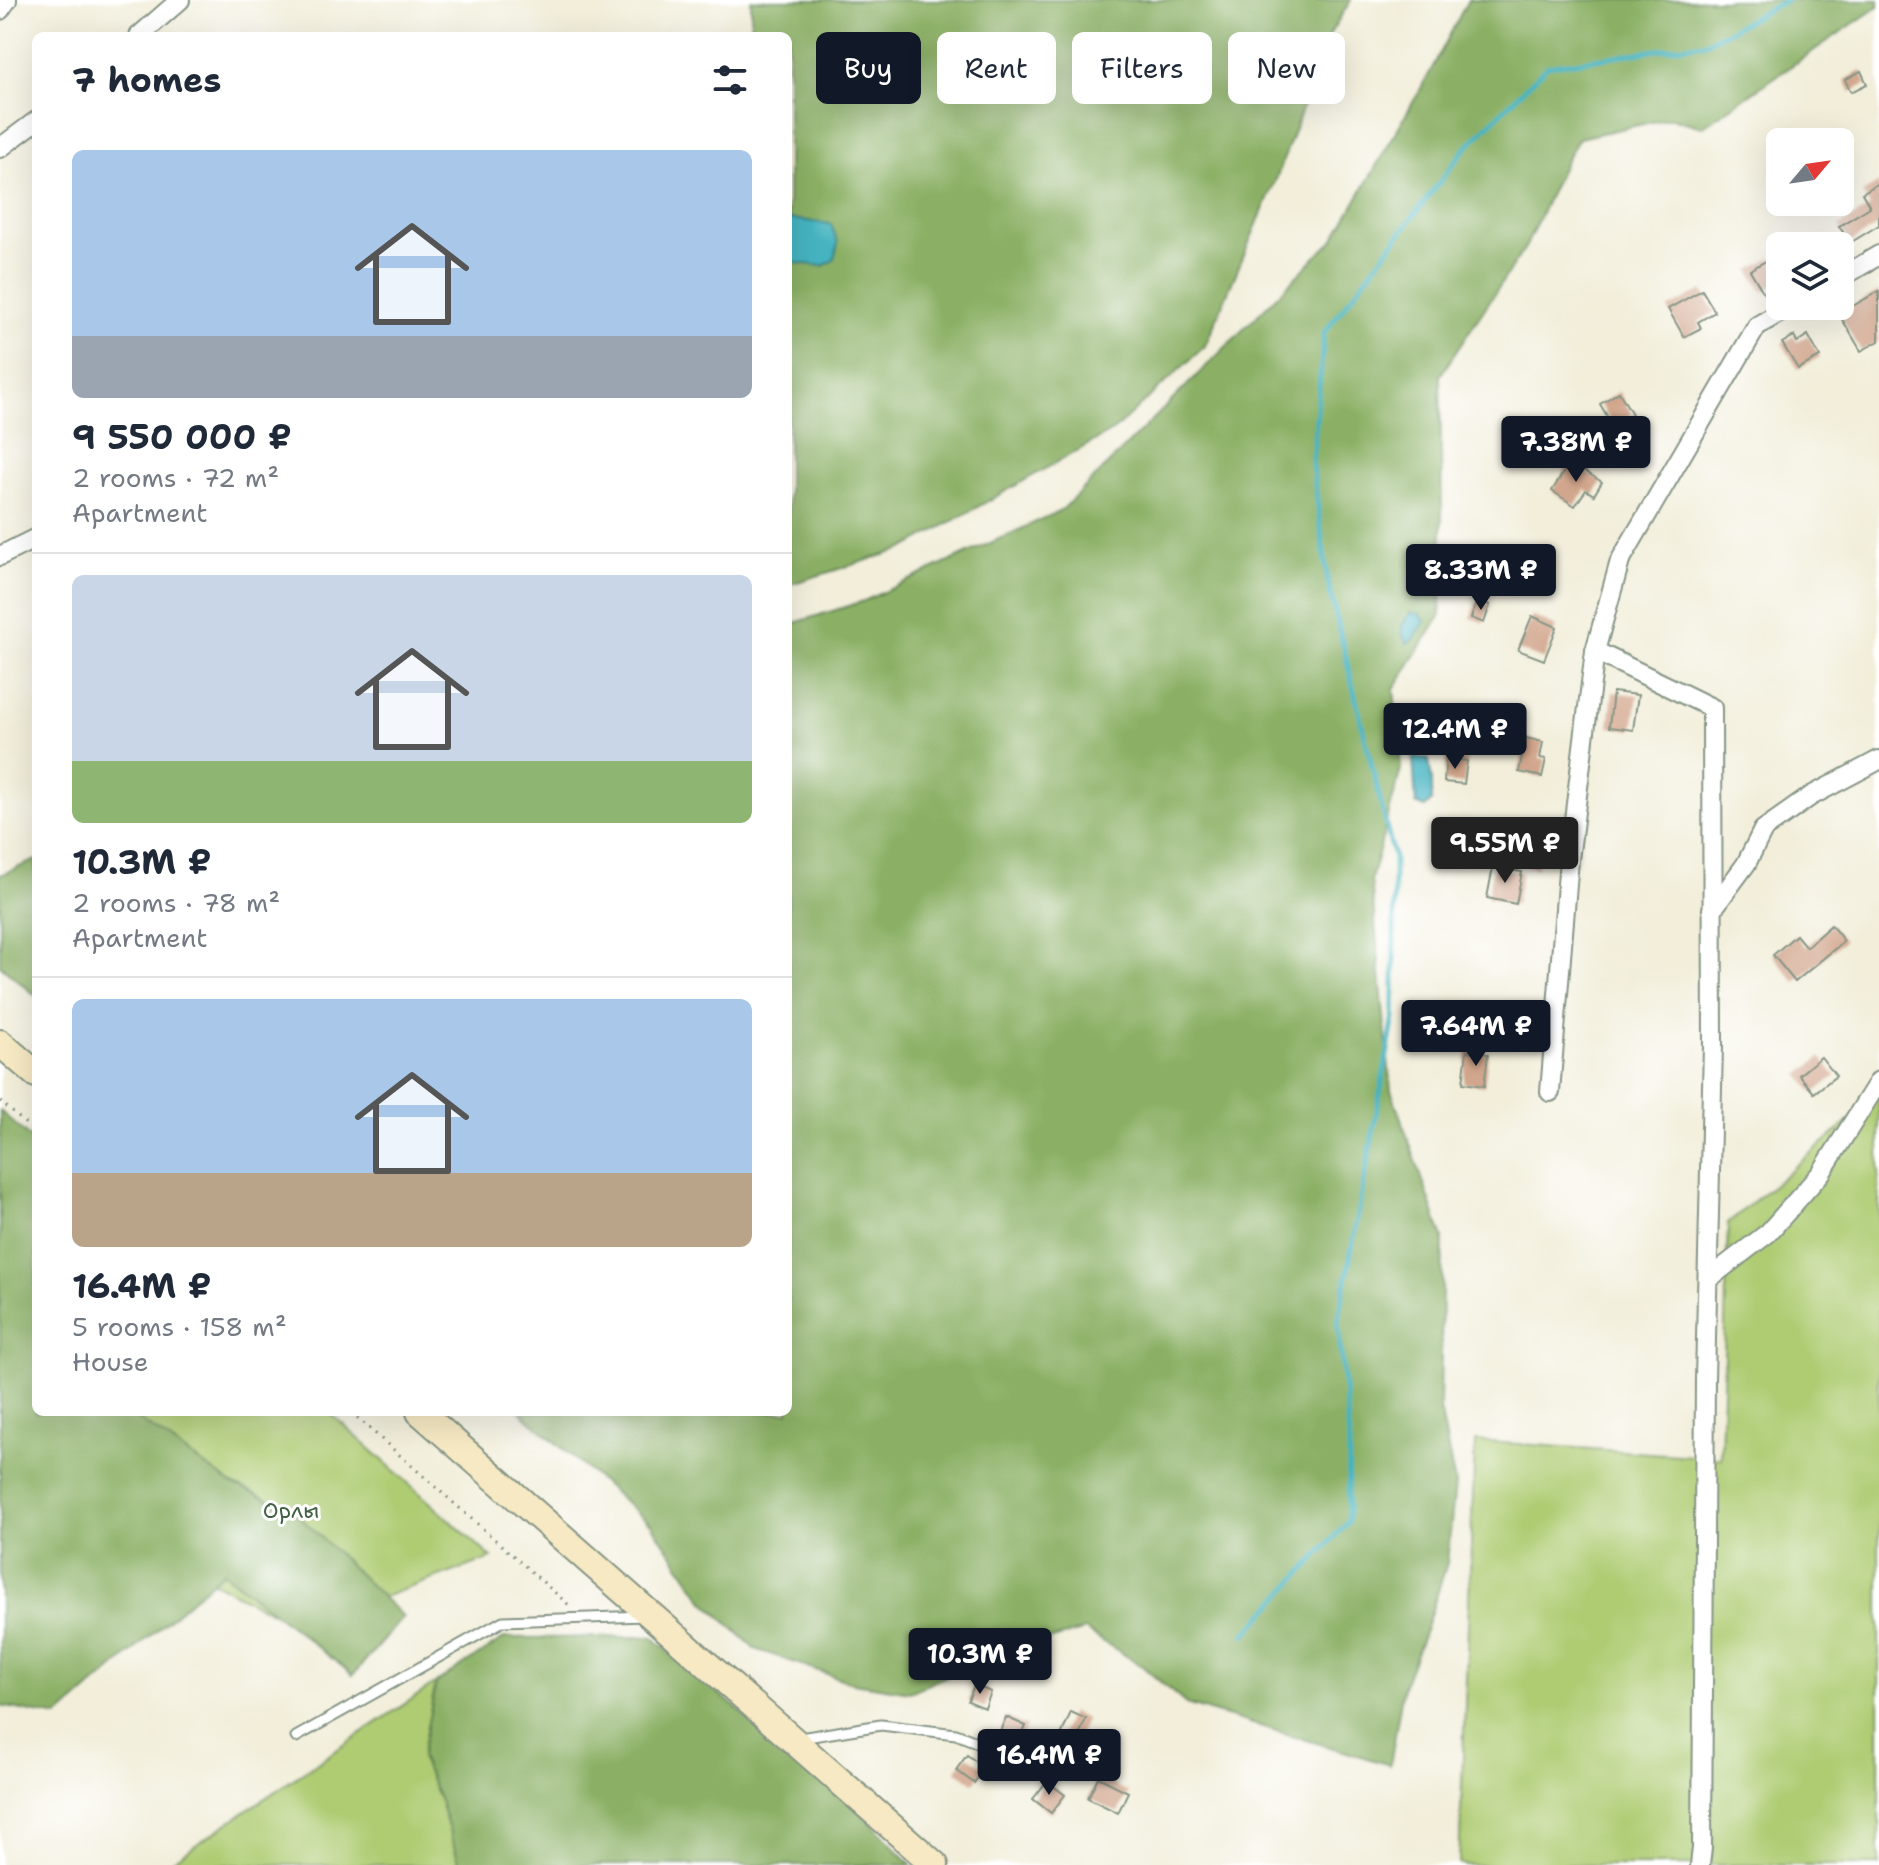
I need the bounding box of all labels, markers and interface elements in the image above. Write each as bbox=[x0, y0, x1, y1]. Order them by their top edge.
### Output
chip: Buy bbox=[816, 32, 921, 104]
chip: Rent bbox=[937, 32, 1056, 104]
chip: Filters bbox=[1072, 32, 1212, 104]
chip: New bbox=[1228, 32, 1345, 104]
text: 7 homes bbox=[72, 57, 221, 103]
icon: filters bbox=[708, 58, 752, 102]
north arrow bbox=[1766, 128, 1854, 216]
map controls bbox=[1766, 128, 1854, 320]
icon: home bbox=[340, 202, 484, 346]
button: layers bbox=[1766, 232, 1854, 320]
text: 9 550 000 ₽ bbox=[72, 414, 292, 460]
pin: 7.38M ₽ bbox=[1502, 416, 1650, 484]
text: 7.38M ₽ bbox=[1519, 424, 1633, 459]
text: 2 rooms · 72 m² bbox=[72, 460, 279, 495]
text: Apartment bbox=[72, 495, 208, 530]
pin: 8.33M ₽ bbox=[1407, 544, 1555, 612]
text: 8.33M ₽ bbox=[1424, 552, 1538, 587]
icon: home bbox=[340, 627, 484, 771]
pin: 12.4M ₽ bbox=[1381, 703, 1529, 771]
text: 12.4M ₽ bbox=[1402, 711, 1508, 746]
pin: 9.55M ₽ bbox=[1431, 817, 1579, 885]
text: 9.55M ₽ bbox=[1449, 825, 1561, 860]
text: 10.3M ₽ bbox=[72, 839, 212, 885]
text: 2 rooms · 78 m² bbox=[72, 885, 280, 920]
text: Apartment bbox=[72, 920, 208, 955]
pin: 7.64M ₽ bbox=[1402, 1000, 1550, 1068]
text: 7.64M ₽ bbox=[1419, 1008, 1533, 1043]
icon: home bbox=[340, 1051, 484, 1195]
text: 16.4M ₽ bbox=[72, 1263, 212, 1309]
text: 5 rooms · 158 m² bbox=[72, 1309, 287, 1344]
text: House bbox=[72, 1344, 148, 1379]
park label: Орлы bbox=[263, 1496, 319, 1525]
pin: 10.3M ₽ bbox=[906, 1628, 1054, 1696]
text: 10.3M ₽ bbox=[927, 1636, 1033, 1671]
pin: 16.4M ₽ bbox=[975, 1729, 1123, 1797]
text: 16.4M ₽ bbox=[996, 1737, 1102, 1772]

